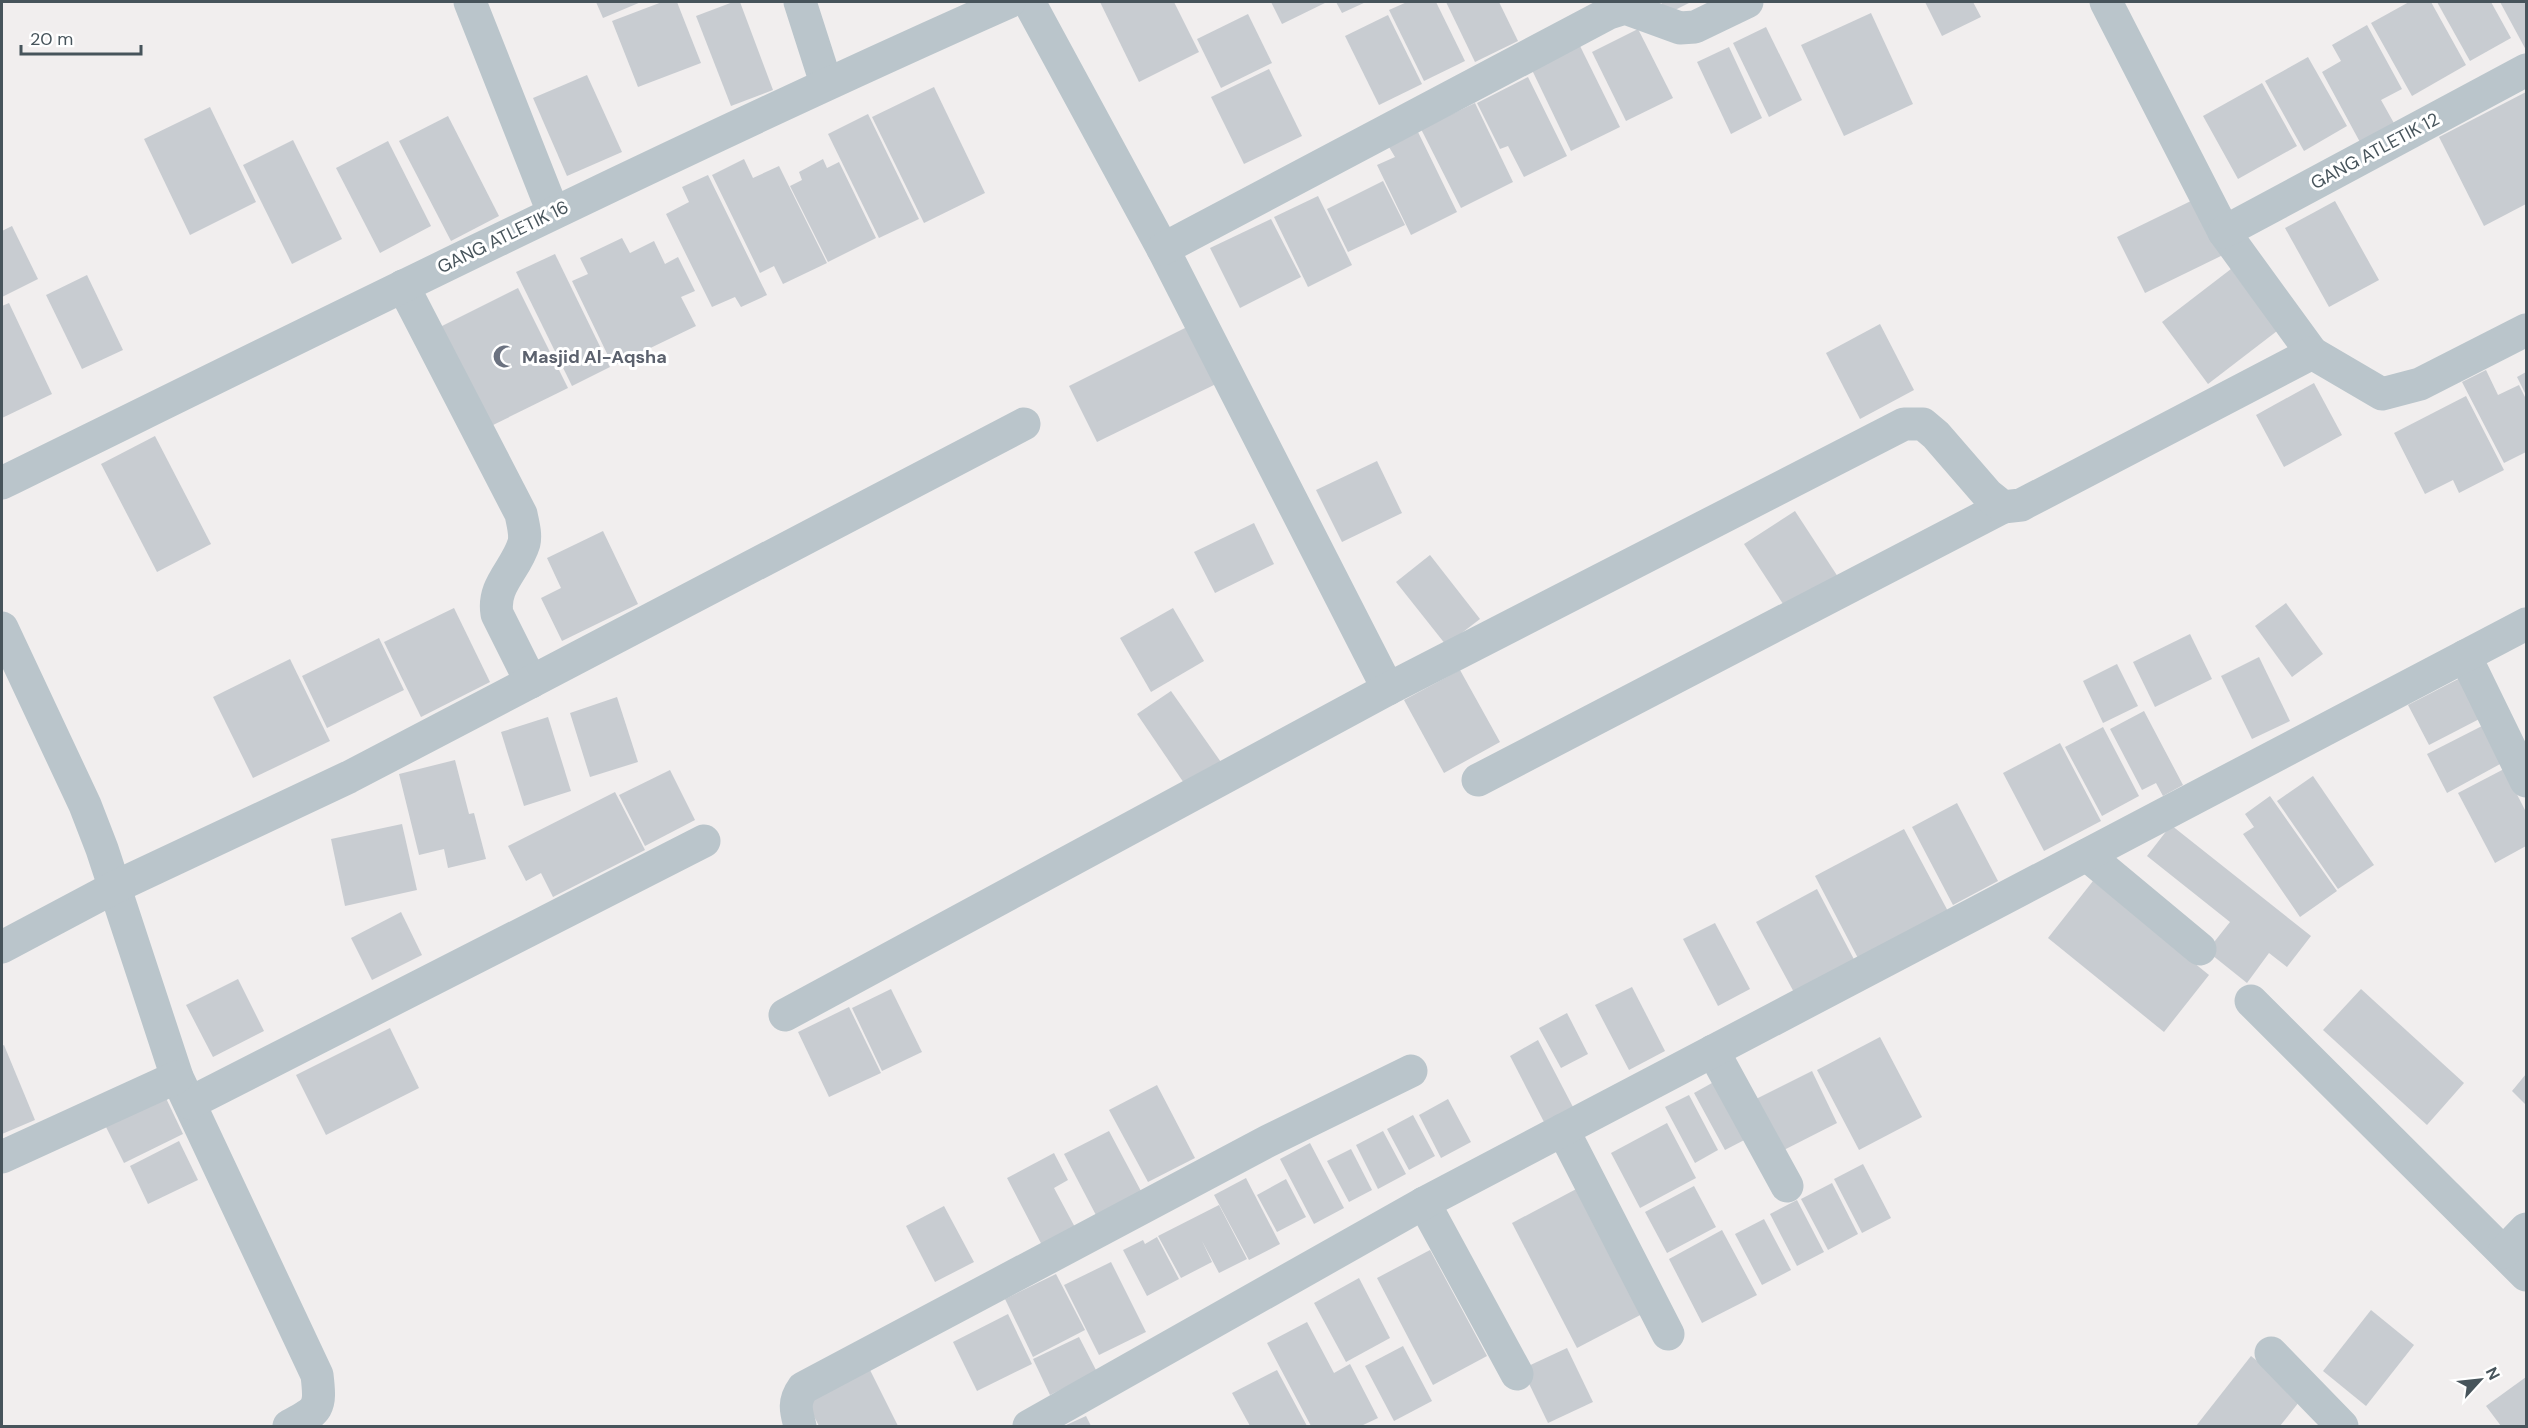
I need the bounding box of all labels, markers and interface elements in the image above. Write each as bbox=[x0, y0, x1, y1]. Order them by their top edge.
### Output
scale bar bbox=[21, 18, 141, 56]
text: 20 m bbox=[30, 27, 73, 51]
street label: GANG ATLETIK 12 bbox=[2307, 107, 2443, 195]
street label: GANG ATLETIK 16 bbox=[433, 195, 573, 279]
mosque icon: Masjid Al-Aqsha bbox=[491, 344, 517, 370]
place label: Masjid Al-Aqsha bbox=[522, 345, 667, 369]
north arrow bbox=[2450, 1350, 2510, 1410]
text: N bbox=[2481, 1363, 2505, 1383]

